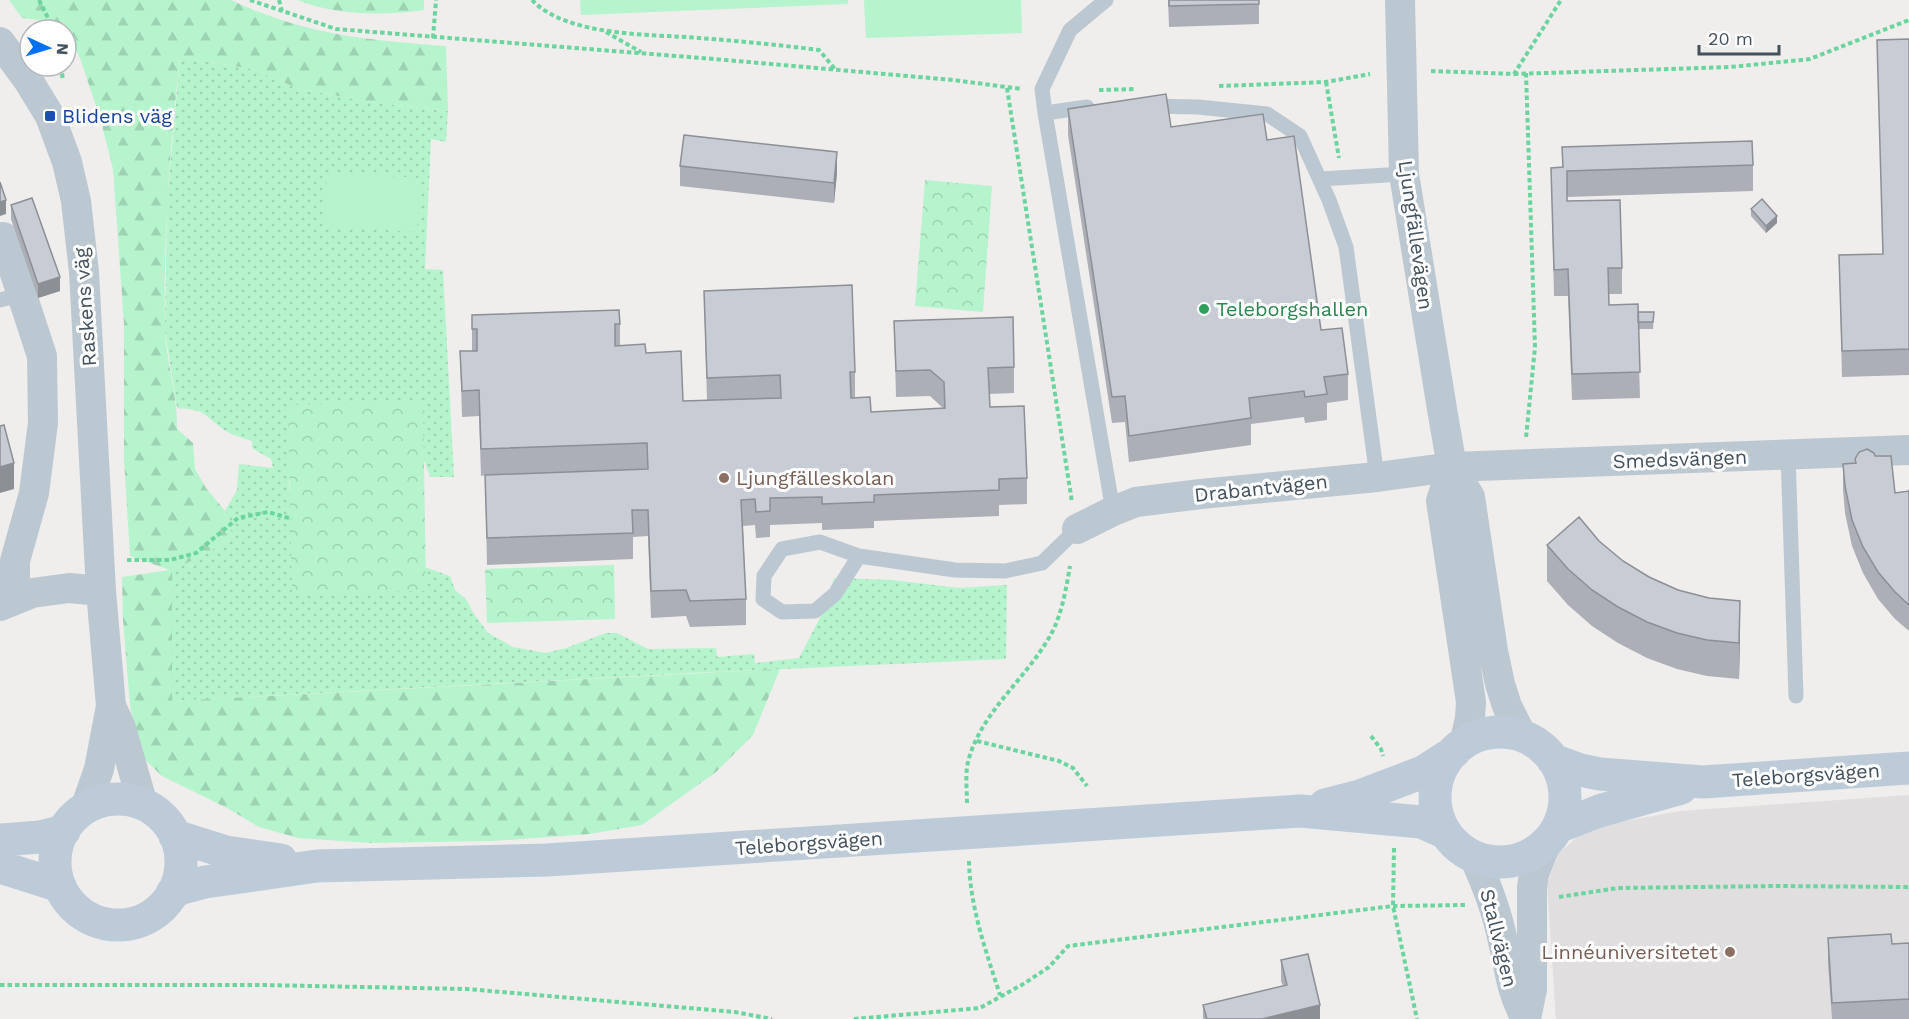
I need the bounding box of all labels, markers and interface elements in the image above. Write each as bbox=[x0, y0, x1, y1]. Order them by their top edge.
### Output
north arrow bbox=[18, 18, 78, 78]
scale bar bbox=[1699, 18, 1778, 56]
text: 20 m bbox=[1708, 28, 1753, 49]
text: N bbox=[53, 42, 72, 56]
place label: Blidens väg bbox=[62, 104, 172, 128]
marker: Blidens väg bbox=[43, 109, 57, 123]
street label: Ljungfällevägen bbox=[1394, 159, 1438, 311]
street label: Raskens väg bbox=[69, 246, 101, 367]
place label: Teleborgshallen bbox=[1216, 297, 1368, 321]
marker: Teleborgshallen bbox=[1197, 302, 1211, 316]
street label: Smedsvängen bbox=[1612, 445, 1748, 473]
place label: Ljungfälleskolan bbox=[736, 466, 894, 490]
street label: Drabantvägen bbox=[1193, 469, 1329, 507]
marker: Ljungfälleskolan bbox=[717, 471, 731, 485]
street label: Teleborgsvägen bbox=[1731, 758, 1881, 792]
street label: Teleborgsvägen bbox=[734, 826, 884, 860]
street label: Stallvägen bbox=[1475, 886, 1523, 990]
place label: Linnéuniversitetet bbox=[1541, 940, 1719, 964]
marker: Linnéuniversitetet bbox=[1723, 945, 1737, 959]

